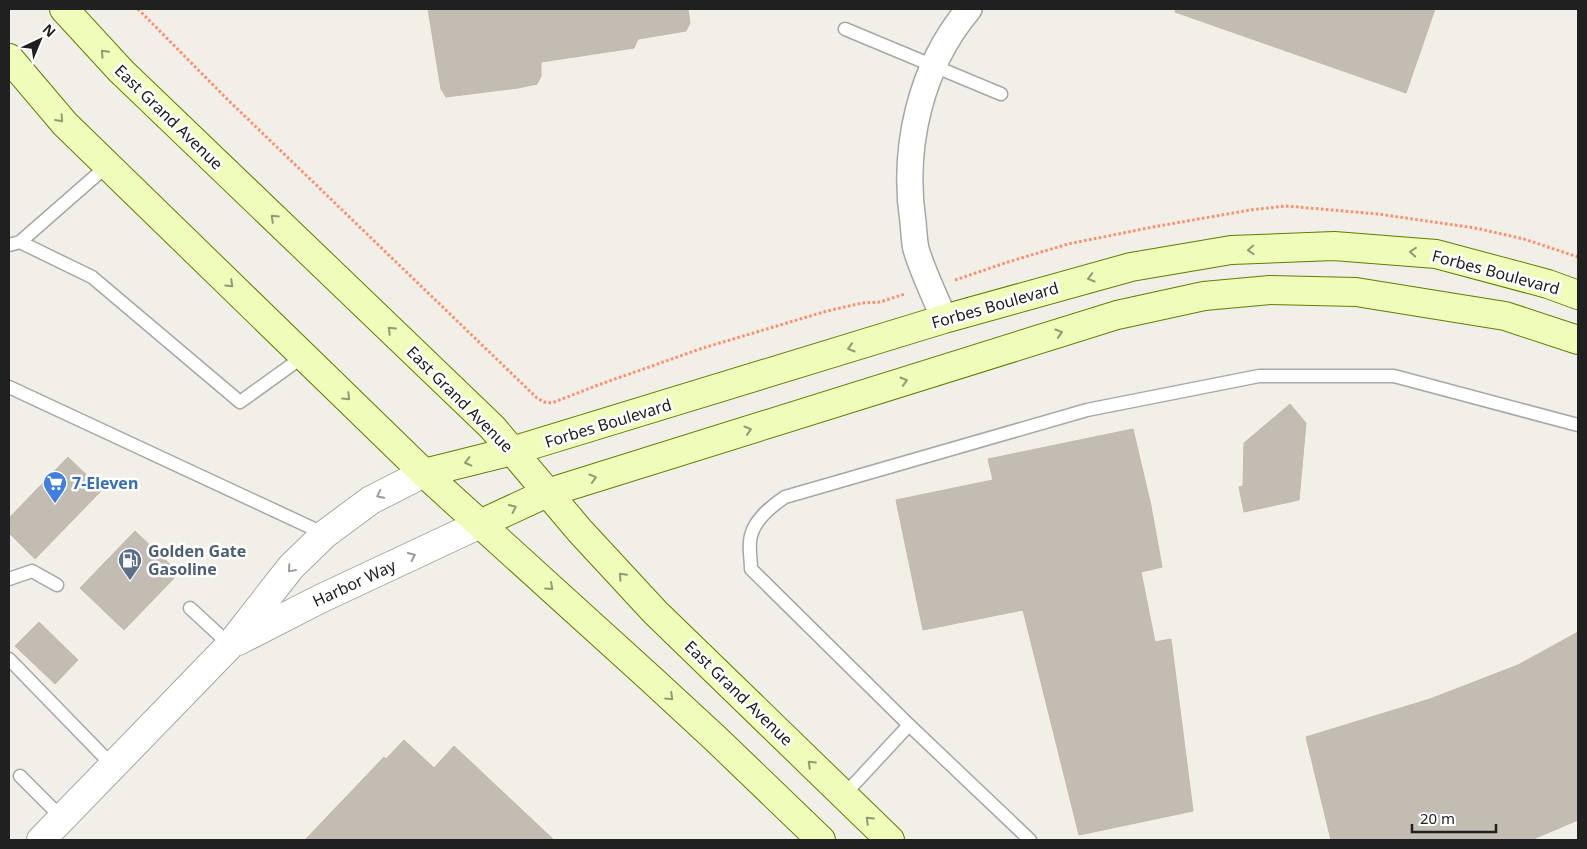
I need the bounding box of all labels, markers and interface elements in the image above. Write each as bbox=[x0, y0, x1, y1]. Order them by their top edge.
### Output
north arrow bbox=[15, 15, 65, 65]
text: N bbox=[39, 19, 60, 41]
one-way arrow bbox=[101, 50, 110, 59]
street label: East Grand Avenue bbox=[110, 60, 228, 174]
one-way arrow bbox=[55, 113, 64, 122]
one-way arrow bbox=[270, 215, 279, 224]
one-way arrow bbox=[1247, 244, 1255, 255]
street label: Forbes Boulevard bbox=[1430, 244, 1562, 300]
one-way arrow bbox=[1409, 247, 1417, 258]
one-way arrow bbox=[1087, 272, 1096, 283]
street label: Forbes Boulevard bbox=[929, 276, 1061, 334]
one-way arrow bbox=[224, 278, 233, 287]
one-way arrow bbox=[388, 327, 397, 336]
one-way arrow bbox=[1054, 329, 1062, 339]
street label: East Grand Avenue bbox=[402, 341, 518, 457]
one-way arrow bbox=[848, 343, 856, 353]
one-way arrow bbox=[899, 377, 907, 387]
one-way arrow bbox=[341, 391, 350, 400]
street label: Forbes Boulevard bbox=[542, 393, 674, 453]
one-way arrow bbox=[744, 425, 752, 435]
one-way arrow bbox=[463, 456, 472, 467]
supermarket icon: 7-Eleven bbox=[42, 470, 68, 504]
place label: 7-Eleven bbox=[72, 472, 138, 494]
one-way arrow bbox=[589, 474, 597, 484]
one-way arrow bbox=[377, 489, 386, 499]
one-way arrow bbox=[508, 505, 517, 515]
place label: Golden Gate Gasoline bbox=[148, 540, 246, 580]
fuel station icon: Golden Gate Gasoline bbox=[117, 547, 143, 581]
one-way arrow bbox=[407, 552, 416, 562]
street label: Harbor Way bbox=[309, 554, 400, 612]
one-way arrow bbox=[287, 563, 296, 572]
one-way arrow bbox=[619, 573, 628, 582]
one-way arrow bbox=[544, 582, 553, 591]
street label: East Grand Avenue bbox=[680, 636, 798, 750]
one-way arrow bbox=[665, 691, 674, 700]
one-way arrow bbox=[808, 761, 817, 770]
scale bar bbox=[1412, 802, 1496, 834]
text: 20 m bbox=[1420, 808, 1455, 828]
one-way arrow bbox=[866, 817, 875, 826]

